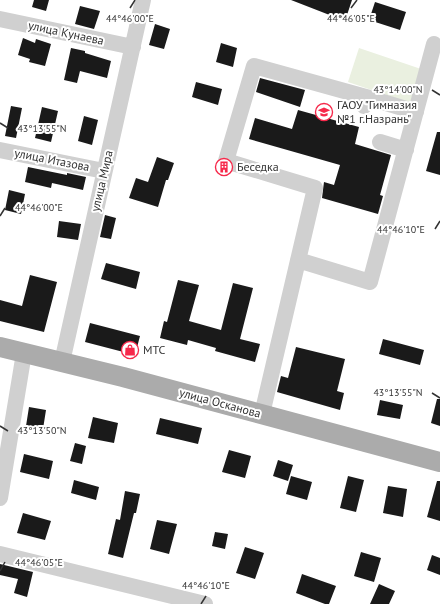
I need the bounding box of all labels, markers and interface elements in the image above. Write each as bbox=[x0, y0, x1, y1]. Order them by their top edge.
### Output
text: 44°46'00"E bbox=[106, 12, 154, 25]
text: 44°46'05"E bbox=[327, 12, 375, 25]
street label: улица Кунаева bbox=[27, 17, 105, 48]
text: 43°14'00"N bbox=[373, 83, 423, 96]
place label: ГАОУ "Гимназия №1 г.Назрань" bbox=[337, 97, 417, 126]
school or university icon: ГАОУ "Гимназия №1 г.Назрань" bbox=[314, 102, 334, 122]
text: 43°13'55"N bbox=[17, 122, 67, 135]
street label: улица Итазова bbox=[13, 145, 91, 174]
street label: улица Мира bbox=[87, 149, 116, 213]
building icon: Беседка bbox=[214, 157, 234, 177]
place label: Беседка bbox=[237, 159, 279, 174]
text: 44°46'00"E bbox=[15, 201, 63, 214]
text: 44°46'10"E bbox=[377, 223, 425, 236]
shop icon: МТС bbox=[120, 340, 140, 360]
place label: МТС bbox=[143, 342, 166, 357]
street label: улица Осканова bbox=[178, 384, 263, 421]
text: 43°13'55"N bbox=[373, 386, 423, 399]
text: 43°13'50"N bbox=[17, 424, 67, 437]
text: 44°46'05"E bbox=[15, 556, 63, 569]
text: 44°46'10"E bbox=[182, 579, 230, 592]

